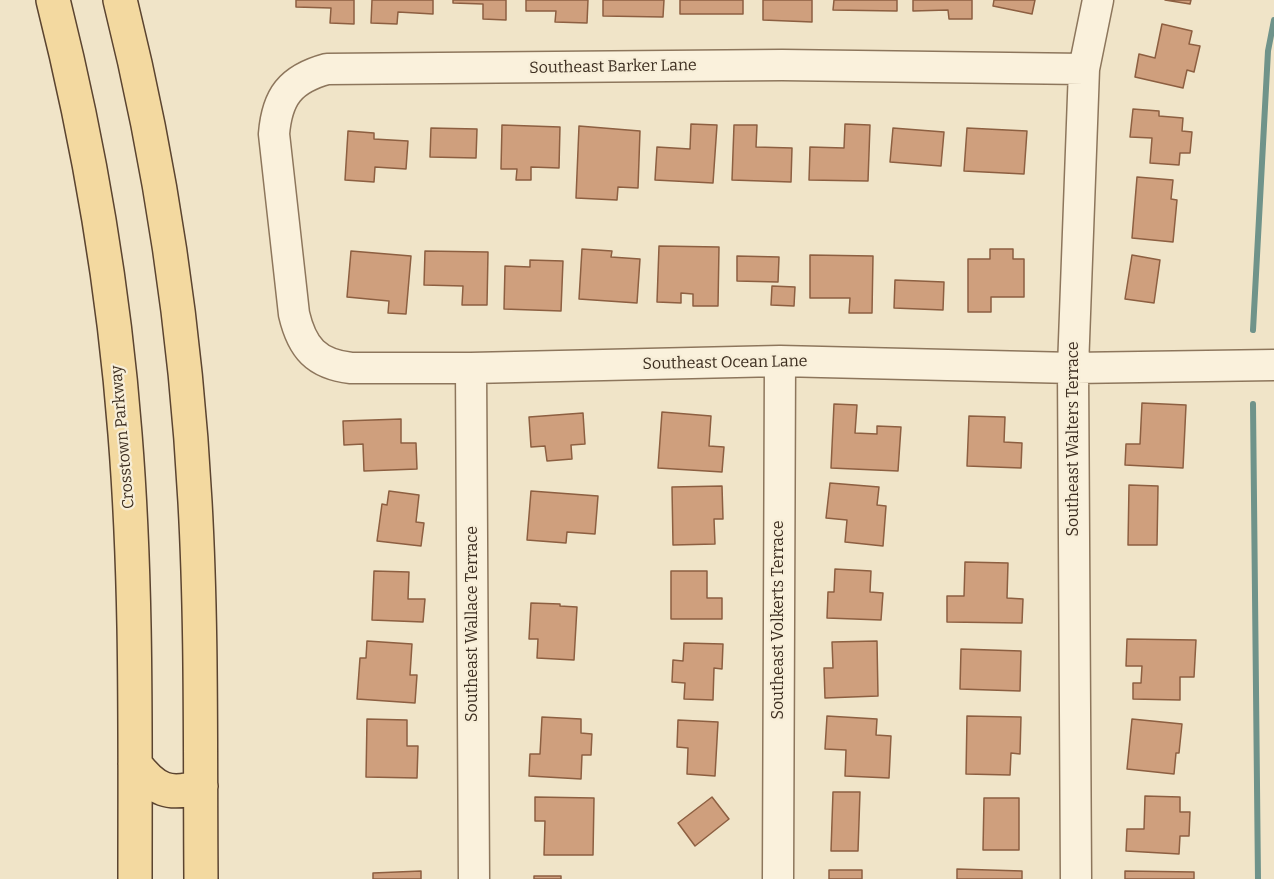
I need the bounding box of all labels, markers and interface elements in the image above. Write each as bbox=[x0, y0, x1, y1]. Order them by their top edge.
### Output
street label: Southeast Barker Lane bbox=[529, 56, 697, 78]
street label: Southeast Walters Terrace bbox=[1064, 342, 1084, 536]
street label: Southeast Ocean Lane bbox=[642, 352, 808, 374]
street label: Crosstown Parkway bbox=[107, 364, 139, 510]
street label: Southeast Volkerts Terrace bbox=[769, 521, 789, 719]
street label: Southeast Wallace Terrace bbox=[463, 526, 483, 722]

